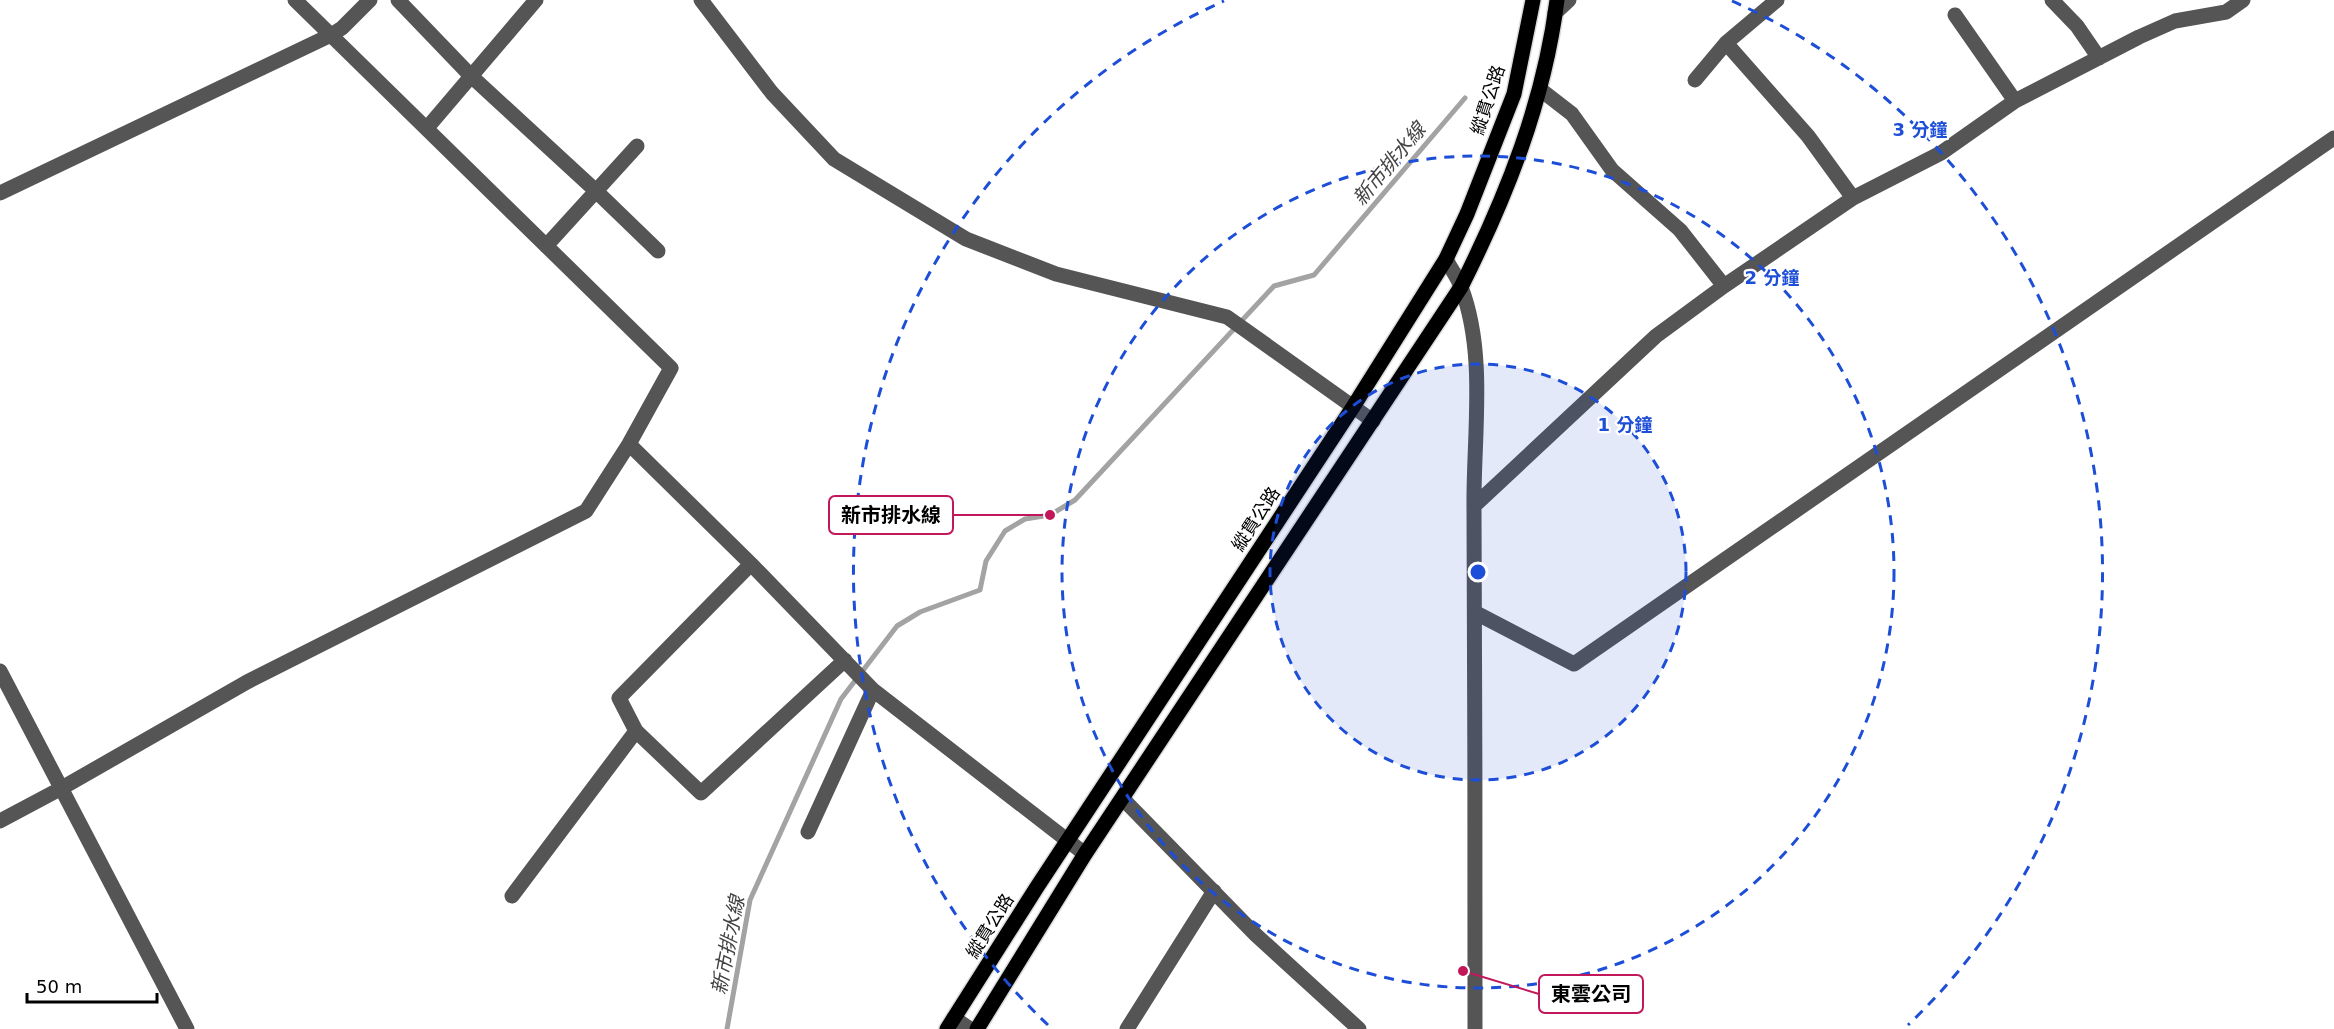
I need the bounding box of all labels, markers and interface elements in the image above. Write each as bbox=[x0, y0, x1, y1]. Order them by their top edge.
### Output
street label: 縱貫公路 bbox=[1466, 62, 1509, 137]
water label: 新市排水線 bbox=[1348, 116, 1432, 210]
text: 3 分鐘 bbox=[1893, 119, 1947, 140]
text: 2 分鐘 bbox=[1745, 267, 1799, 288]
text: 1 分鐘 bbox=[1598, 414, 1652, 435]
street label: 縱貫公路 bbox=[1227, 483, 1284, 555]
callout: 新市排水線 bbox=[829, 496, 953, 534]
text: 新市排水線 bbox=[841, 503, 941, 527]
centre of rings bbox=[1468, 562, 1488, 582]
street label: 縱貫公路 bbox=[962, 890, 1018, 962]
water label: 新市排水線 bbox=[707, 892, 750, 996]
scale bar bbox=[27, 966, 158, 1004]
callout: 東雲公司 bbox=[1539, 975, 1643, 1013]
text: 50 m bbox=[36, 976, 82, 997]
text: 東雲公司 bbox=[1551, 982, 1631, 1006]

